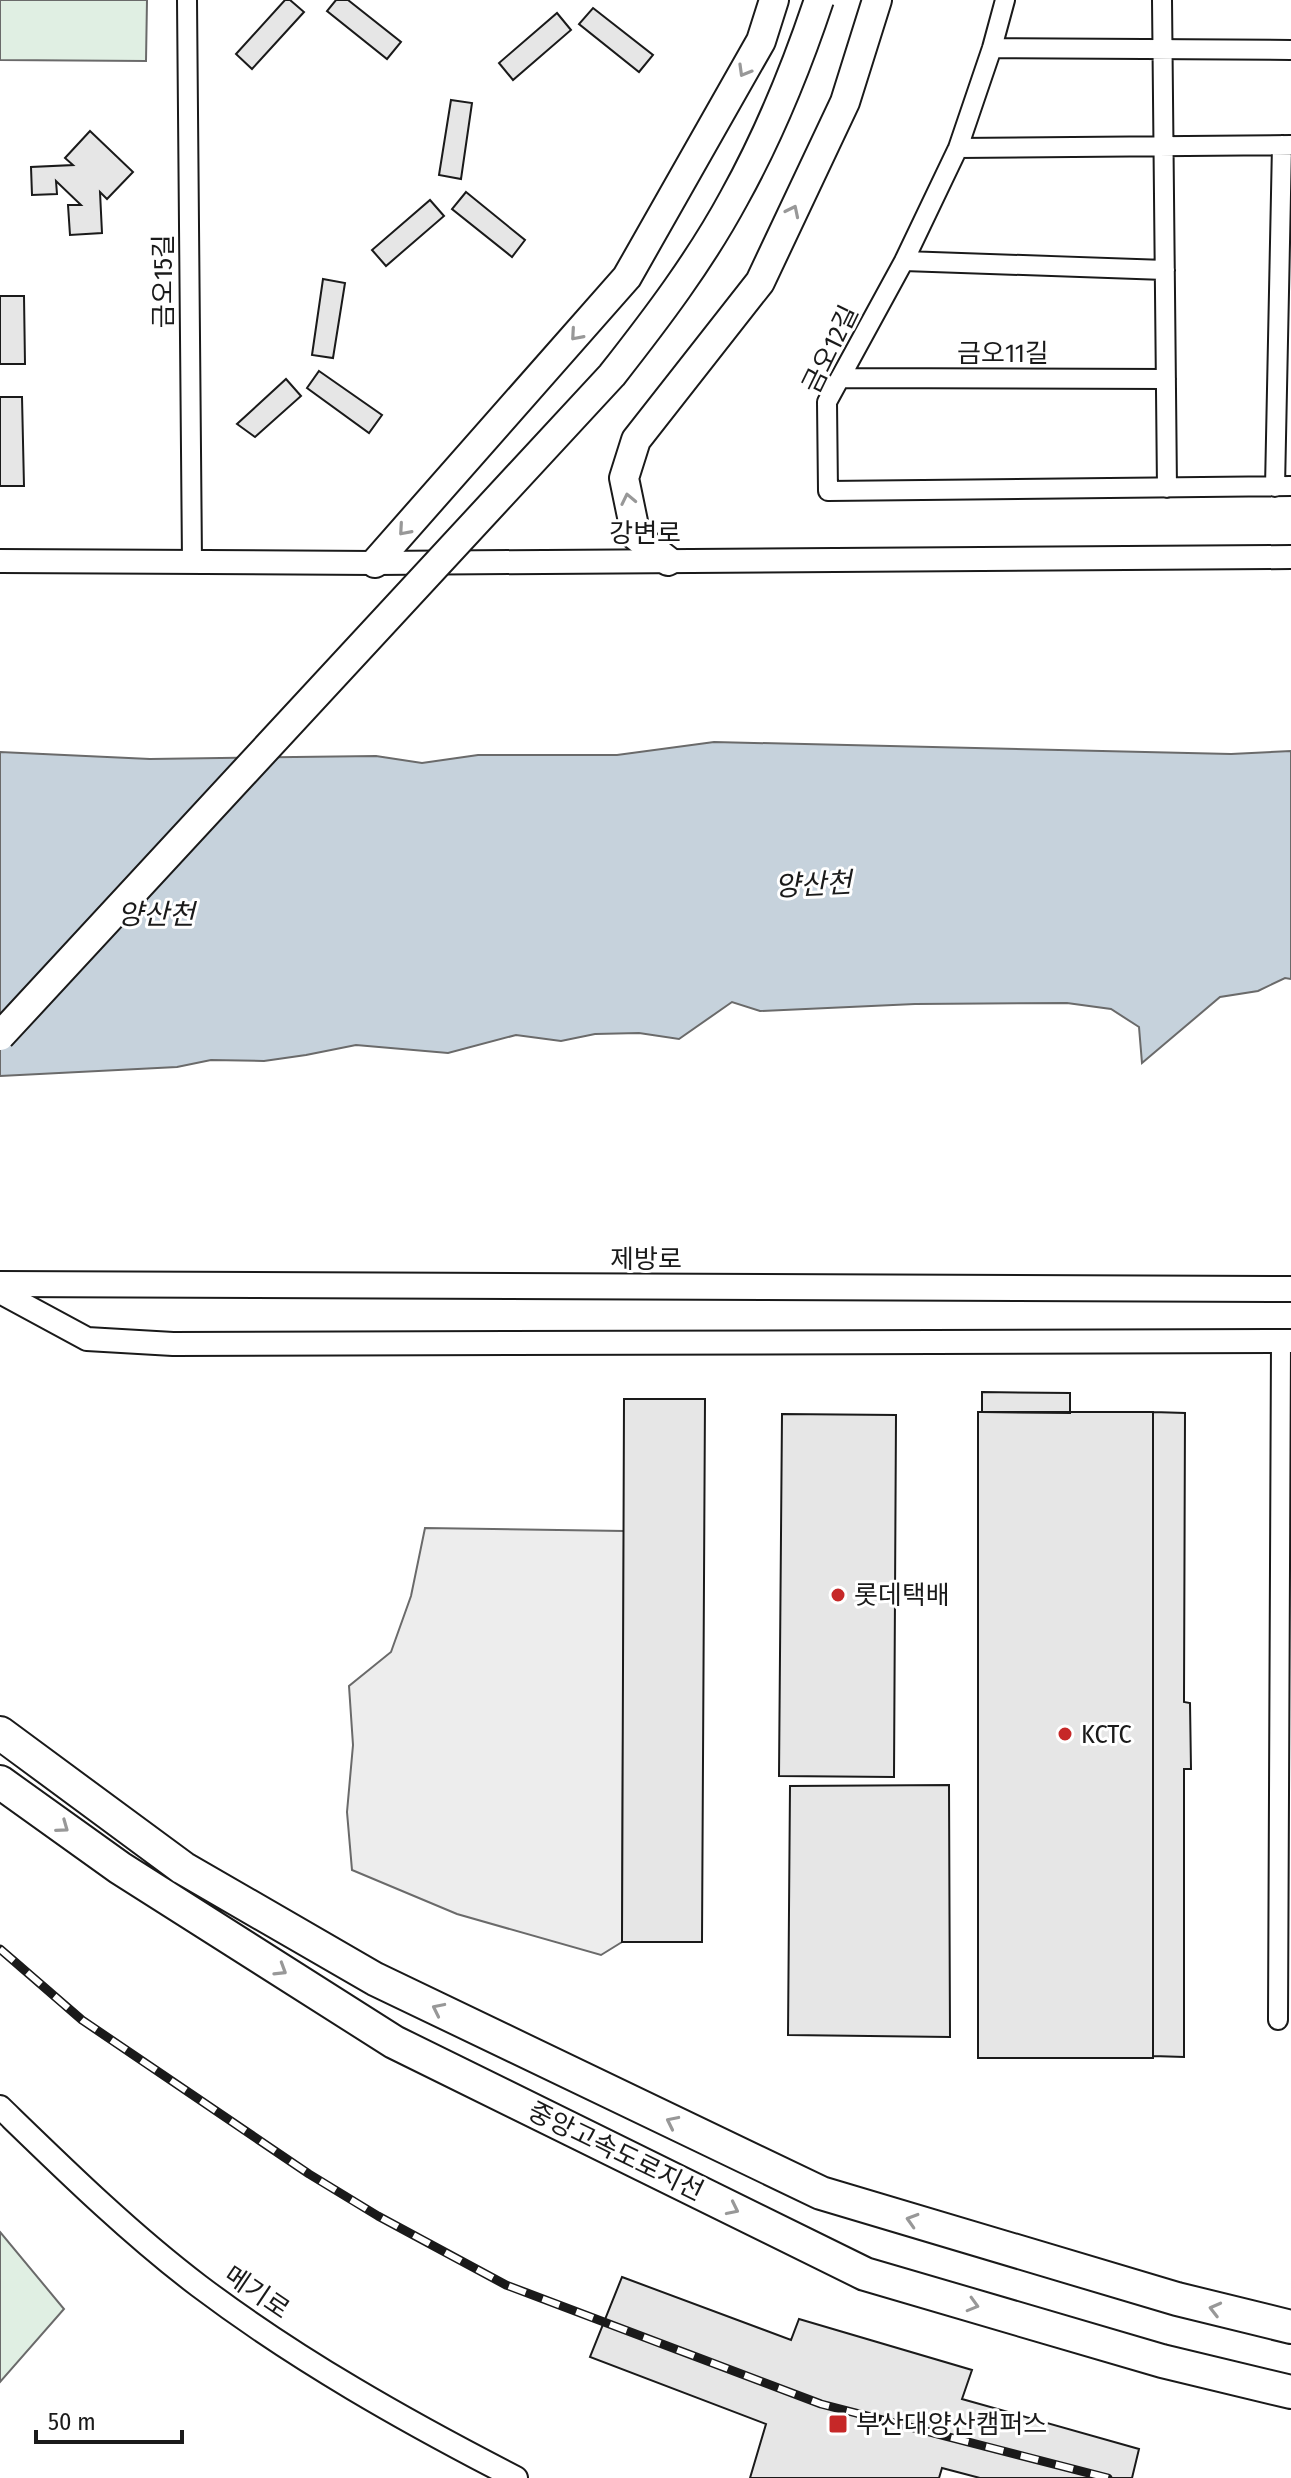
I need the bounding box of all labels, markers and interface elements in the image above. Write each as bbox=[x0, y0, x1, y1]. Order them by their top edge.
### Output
one-way arrow bbox=[738, 63, 754, 77]
one-way arrow bbox=[783, 205, 799, 219]
street label: 금오15길 bbox=[148, 234, 179, 328]
street label: 금오12길 bbox=[796, 300, 865, 398]
one-way arrow bbox=[571, 326, 586, 341]
street label: 금오11길 bbox=[957, 338, 1049, 369]
one-way arrow bbox=[620, 493, 637, 507]
street label: 강변로 bbox=[609, 518, 681, 549]
one-way arrow bbox=[399, 521, 414, 536]
water label: 양산천 bbox=[774, 866, 856, 903]
water label: 양산천 bbox=[117, 898, 198, 931]
street label: 제방로 bbox=[610, 1244, 682, 1275]
place label: 롯데택배 bbox=[854, 1580, 950, 1611]
marker: 롯데택배 bbox=[829, 1586, 847, 1604]
place label: KCTC bbox=[1081, 1719, 1132, 1750]
marker: KCTC bbox=[1056, 1725, 1074, 1743]
one-way arrow bbox=[55, 1817, 69, 1832]
one-way arrow bbox=[272, 1960, 286, 1975]
one-way arrow bbox=[431, 2003, 446, 2019]
street label: 중앙고속도로지선 bbox=[523, 2096, 709, 2207]
one-way arrow bbox=[666, 2116, 681, 2132]
one-way arrow bbox=[724, 2199, 739, 2214]
one-way arrow bbox=[906, 2213, 919, 2229]
street label: 메기로 bbox=[218, 2259, 295, 2325]
one-way arrow bbox=[966, 2296, 980, 2313]
one-way arrow bbox=[1209, 2301, 1223, 2318]
scale bar bbox=[36, 2394, 182, 2444]
text: 50 m bbox=[48, 2408, 96, 2436]
place label: 부산대양산캠퍼스 bbox=[856, 2409, 1047, 2440]
marker: 부산대양산캠퍼스 bbox=[827, 2413, 849, 2435]

